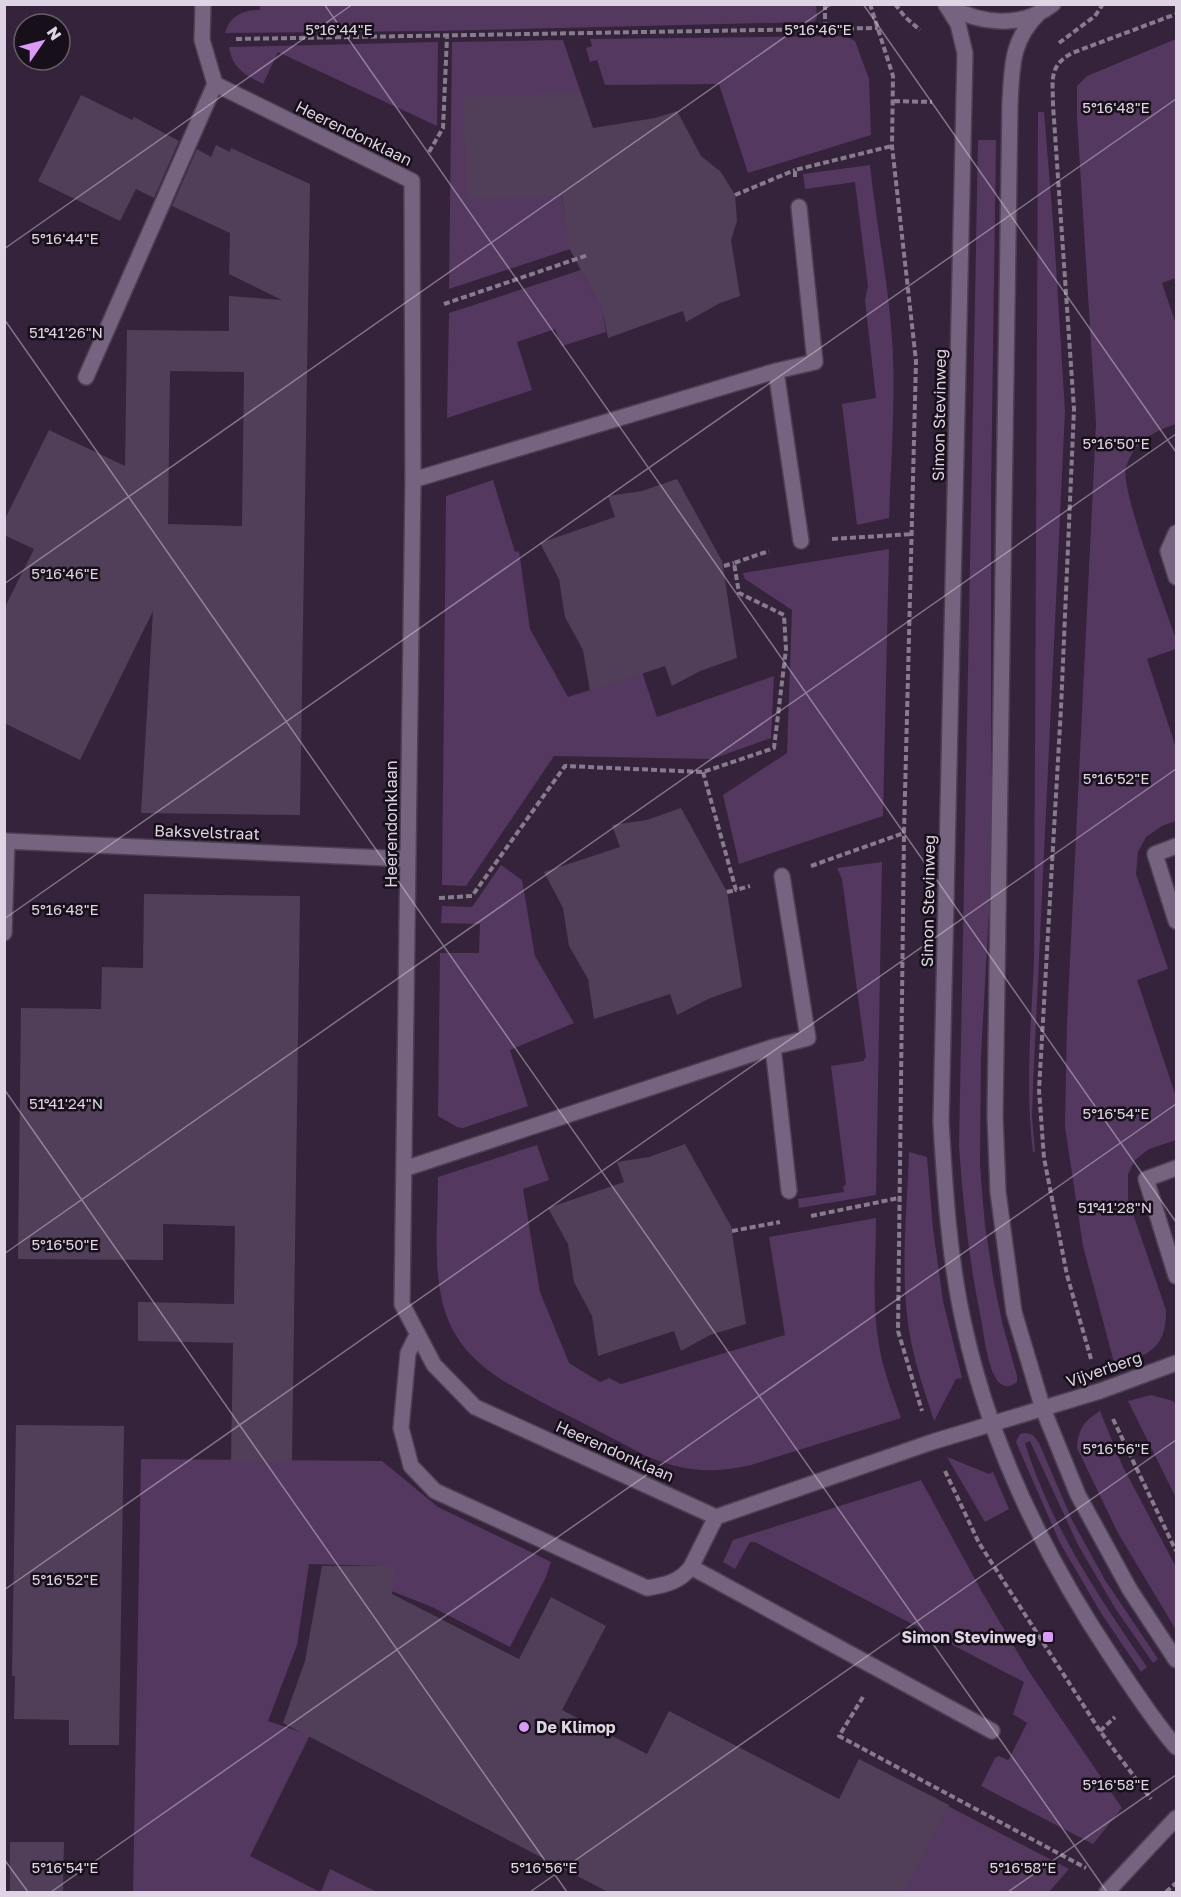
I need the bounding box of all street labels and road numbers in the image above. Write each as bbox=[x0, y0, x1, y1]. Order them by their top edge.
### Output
street label: Heerendonklaan bbox=[292, 96, 416, 170]
street label: Simon Stevinweg bbox=[928, 349, 950, 481]
street label: Heerendonklaan bbox=[381, 760, 401, 888]
street label: Baksvelstraat bbox=[154, 820, 260, 844]
street label: Simon Stevinweg bbox=[917, 835, 939, 967]
street label: Vijverberg bbox=[1064, 1347, 1144, 1391]
street label: Heerendonklaan bbox=[553, 1416, 677, 1486]

